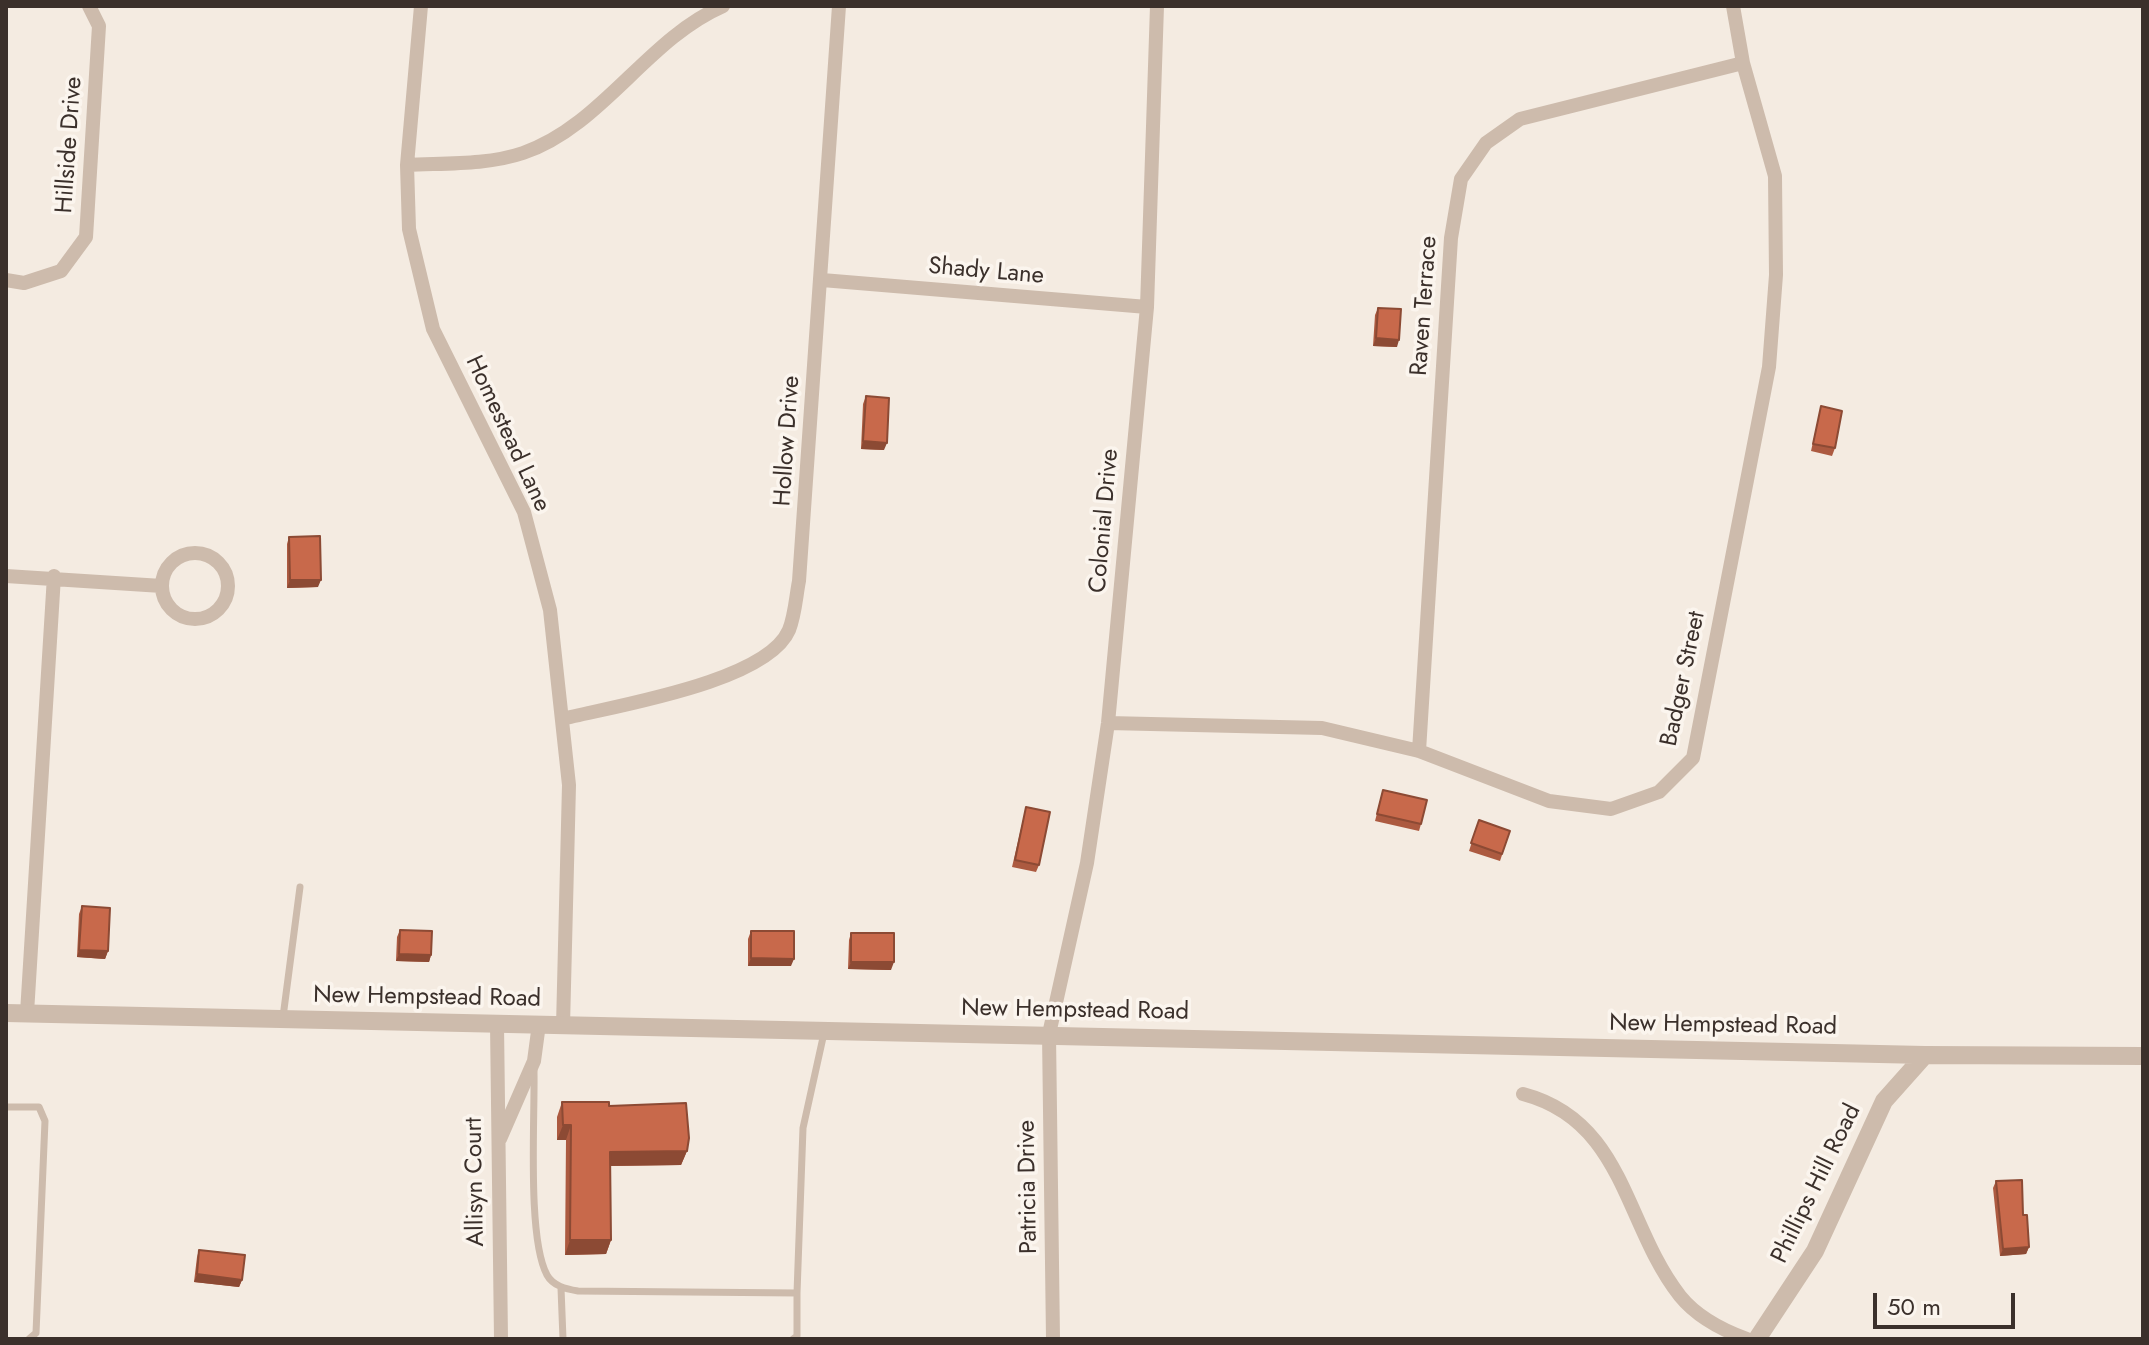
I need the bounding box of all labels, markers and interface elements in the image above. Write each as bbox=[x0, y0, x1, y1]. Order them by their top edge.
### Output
street label: Hillside Drive bbox=[51, 76, 89, 214]
street label: Raven Terrace bbox=[1406, 235, 1444, 377]
street label: Shady Lane bbox=[927, 253, 1045, 291]
street label: Homestead Lane bbox=[458, 351, 556, 517]
street label: Hollow Drive bbox=[769, 375, 807, 507]
street label: Colonial Drive bbox=[1084, 448, 1126, 594]
street label: Badger Street bbox=[1656, 609, 1712, 749]
street label: New Hempstead Road bbox=[313, 982, 541, 1014]
street label: New Hempstead Road bbox=[961, 995, 1189, 1027]
street label: New Hempstead Road bbox=[1609, 1010, 1837, 1042]
street label: Phillips Hill Road bbox=[1766, 1100, 1868, 1268]
street label: Allisyn Court bbox=[460, 1117, 492, 1247]
street label: Patricia Drive bbox=[1013, 1120, 1045, 1254]
scale bar bbox=[1877, 1277, 2019, 1327]
text: 50 m bbox=[1887, 1289, 1941, 1324]

